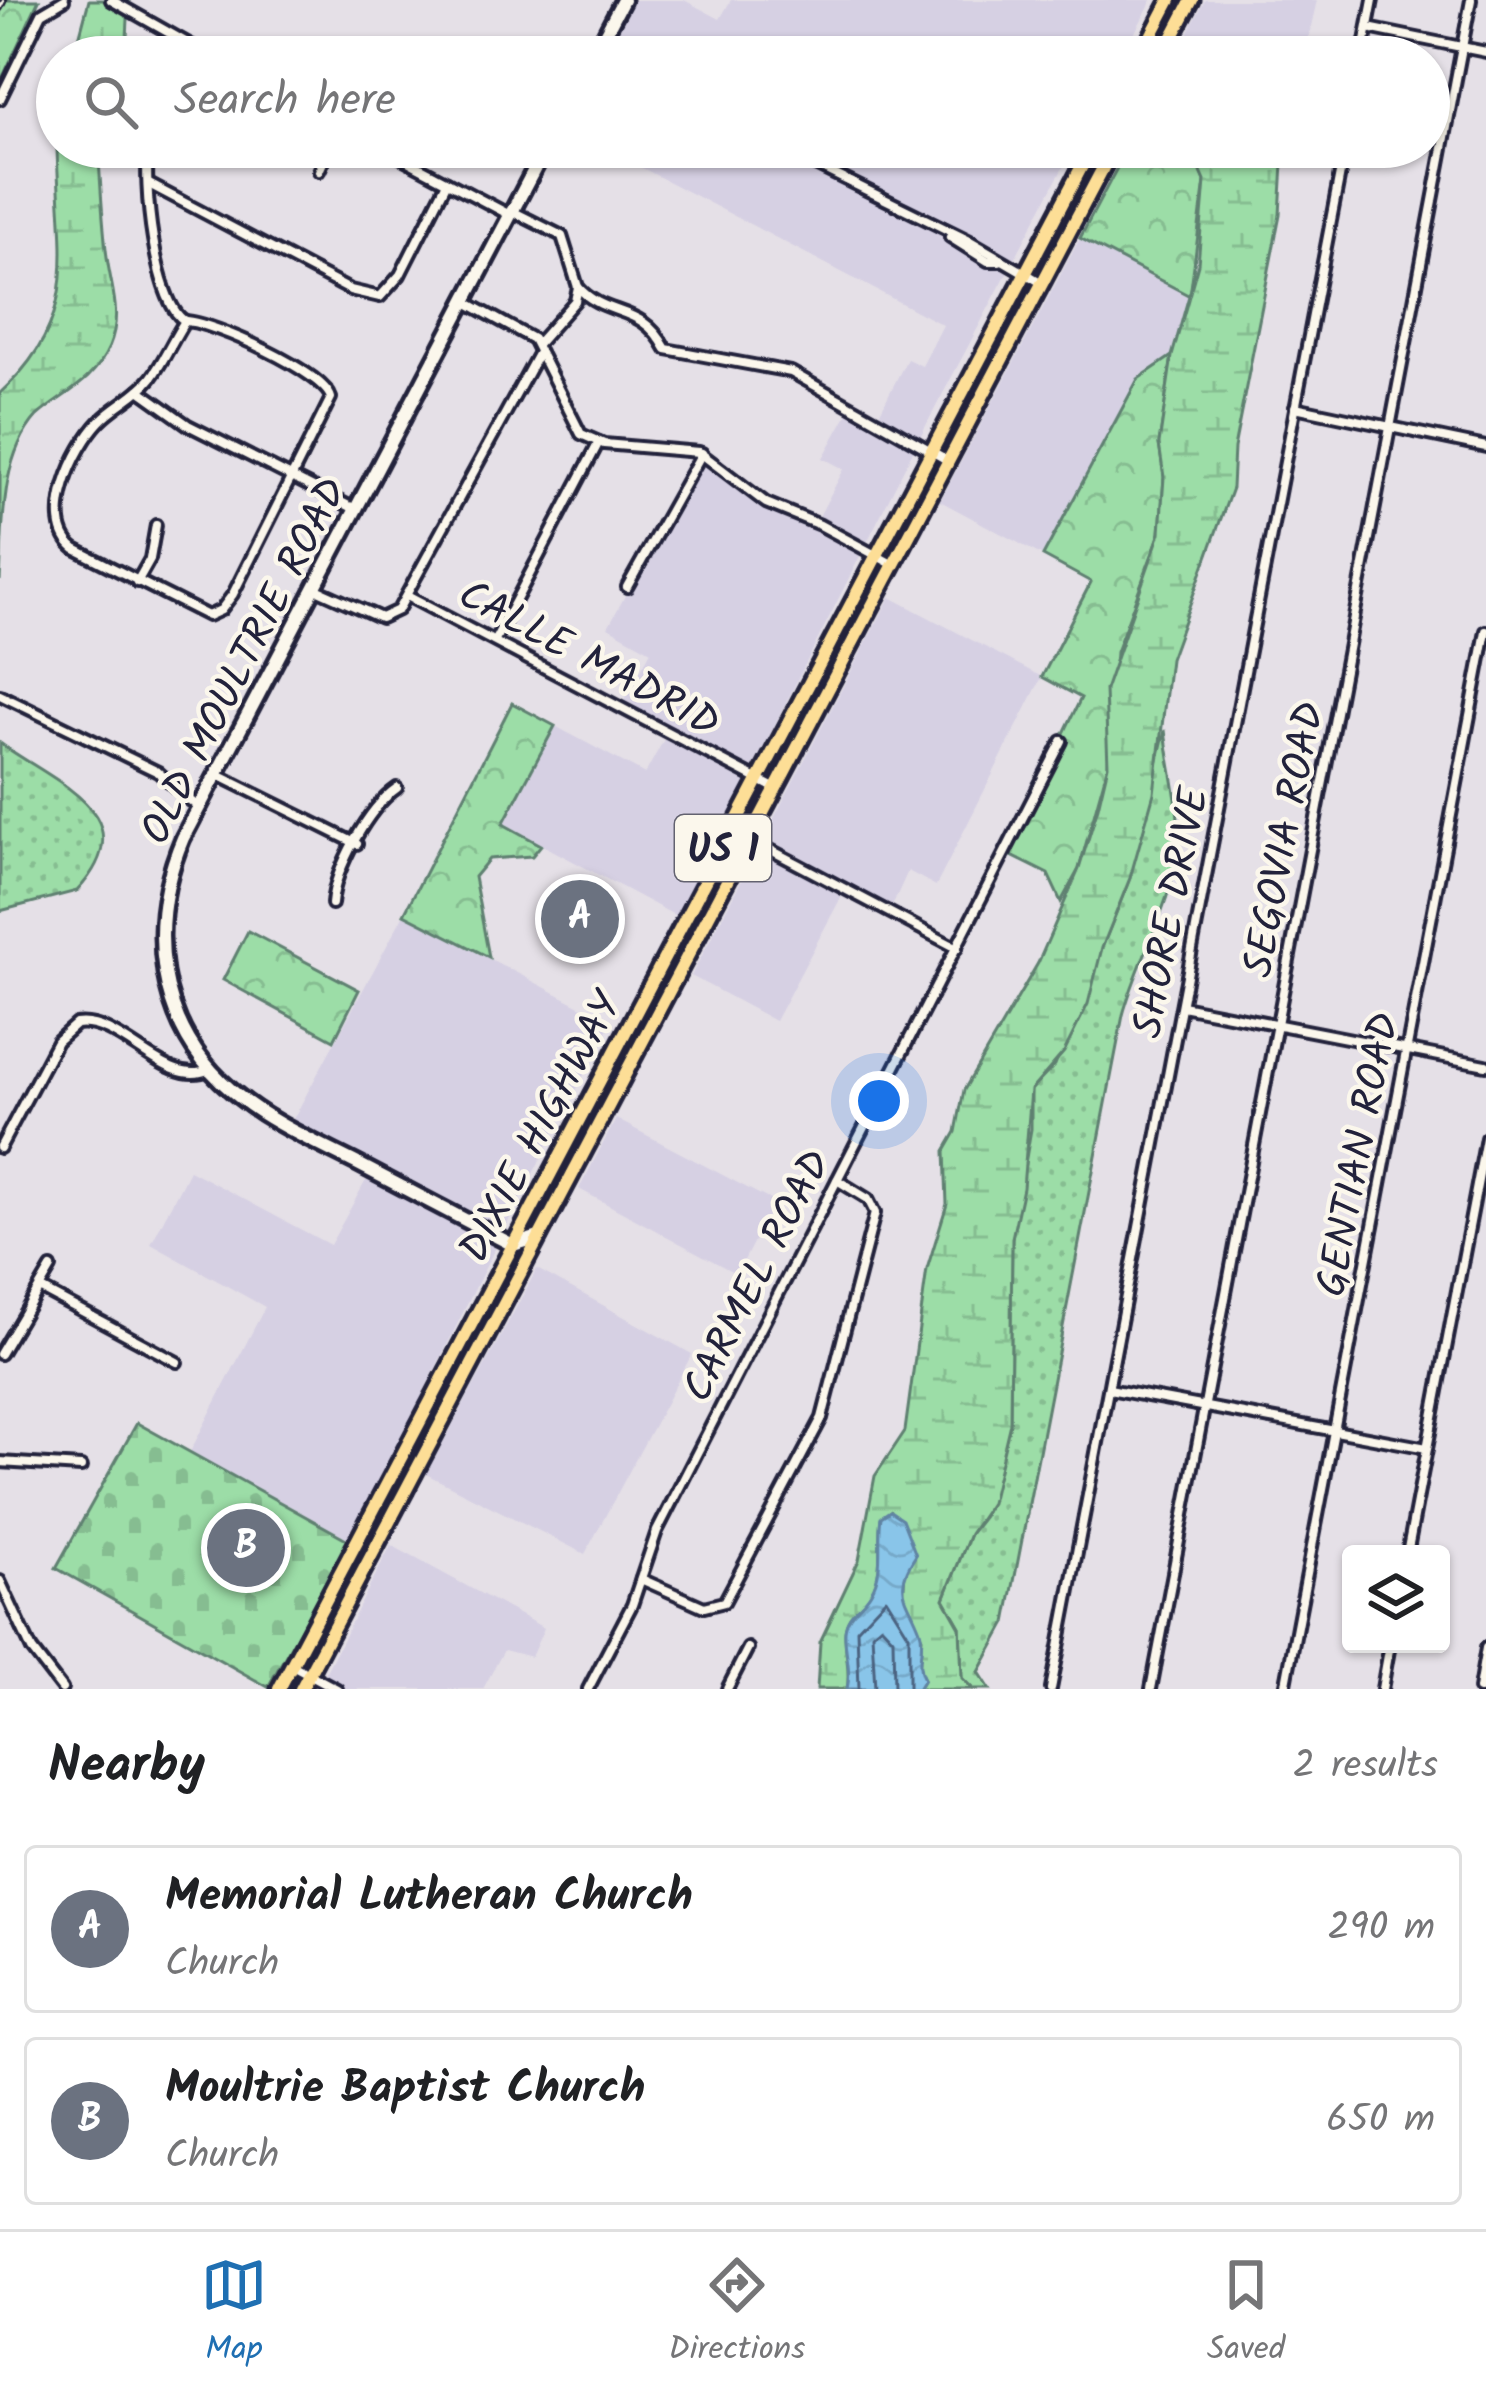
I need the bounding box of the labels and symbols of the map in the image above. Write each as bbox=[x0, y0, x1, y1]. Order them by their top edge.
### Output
street label: OLD MOULTRIE ROAD bbox=[124, 466, 367, 857]
street label: CALLE MADRID bbox=[445, 563, 731, 757]
street label: SEGOVIA ROAD bbox=[1226, 696, 1345, 983]
street label: SHORE DRIVE bbox=[1115, 780, 1230, 1044]
road number: US 1 bbox=[675, 815, 771, 881]
pin: A bbox=[541, 874, 619, 964]
street label: DIXIE HIGHWAY bbox=[443, 979, 643, 1275]
street label: GENTIAN ROAD bbox=[1299, 1007, 1420, 1302]
your location bbox=[849, 1071, 909, 1131]
street label: CARMEL ROAD bbox=[666, 1139, 851, 1415]
pin: B bbox=[207, 1503, 285, 1593]

